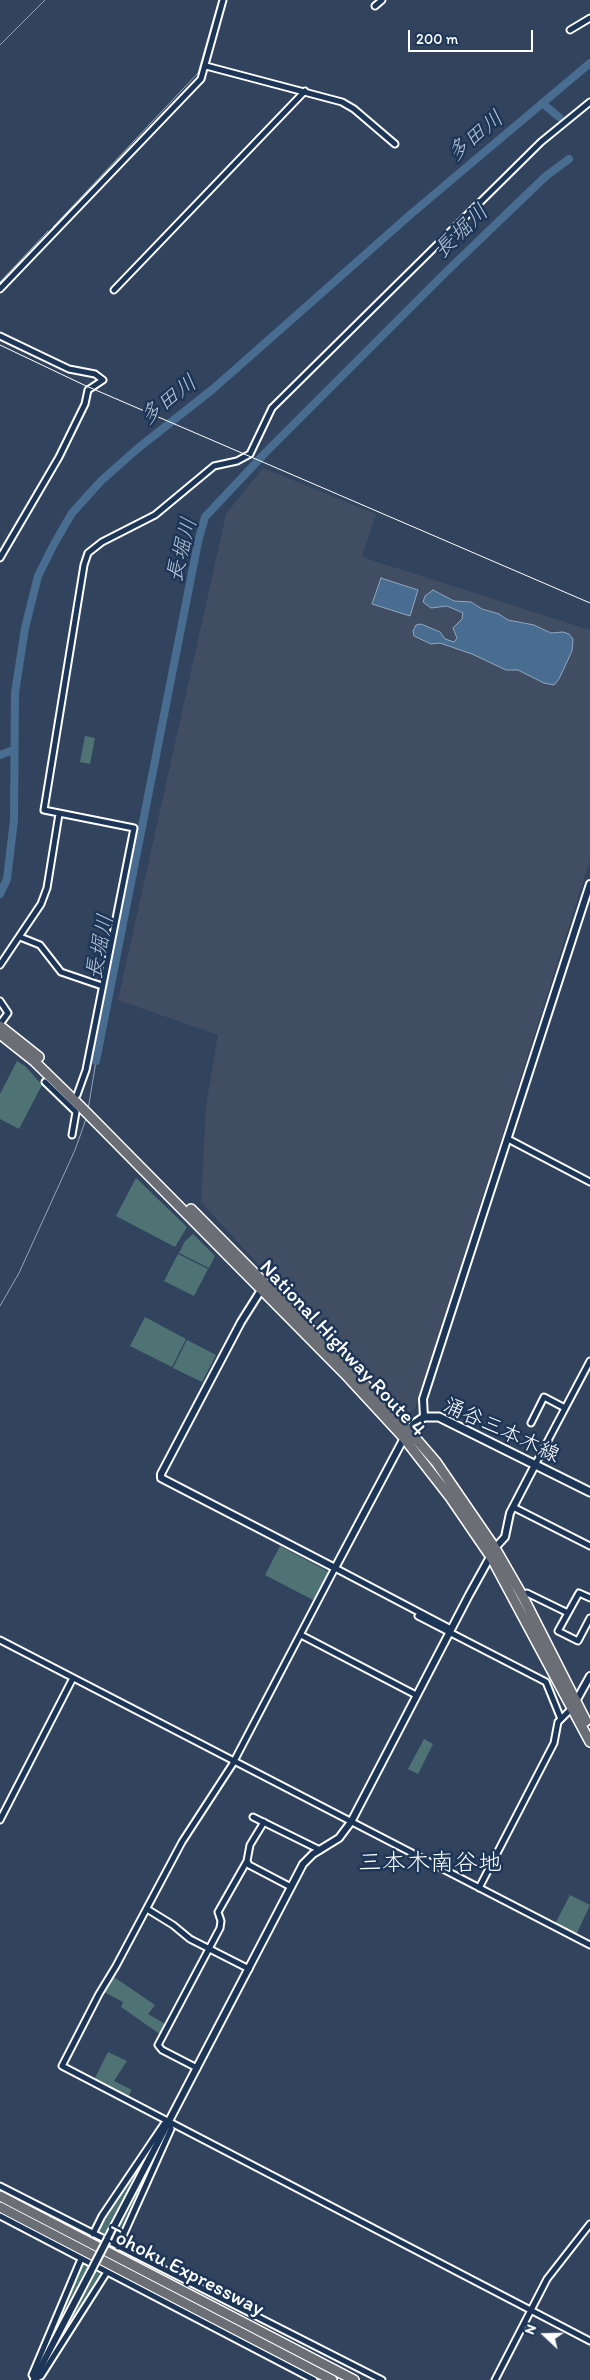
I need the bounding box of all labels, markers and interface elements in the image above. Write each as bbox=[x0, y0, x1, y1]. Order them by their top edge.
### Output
scale bar bbox=[410, 20, 535, 52]
text: 200 m bbox=[416, 30, 458, 48]
water label: 多田川 bbox=[442, 106, 510, 168]
water label: 長堀川 bbox=[429, 200, 495, 264]
water label: 多田川 bbox=[135, 370, 203, 432]
water label: 長堀川 bbox=[162, 515, 204, 585]
water label: 長堀川 bbox=[82, 912, 120, 982]
street label: National Highway Route 4 bbox=[253, 1255, 431, 1443]
street label: 涌谷三本木線 bbox=[439, 1393, 563, 1469]
district label: 三本木南谷地 bbox=[358, 1850, 502, 1878]
street label: Tohoku Expressway bbox=[102, 2221, 268, 2323]
north arrow bbox=[520, 2310, 570, 2360]
text: N bbox=[521, 2322, 540, 2337]

